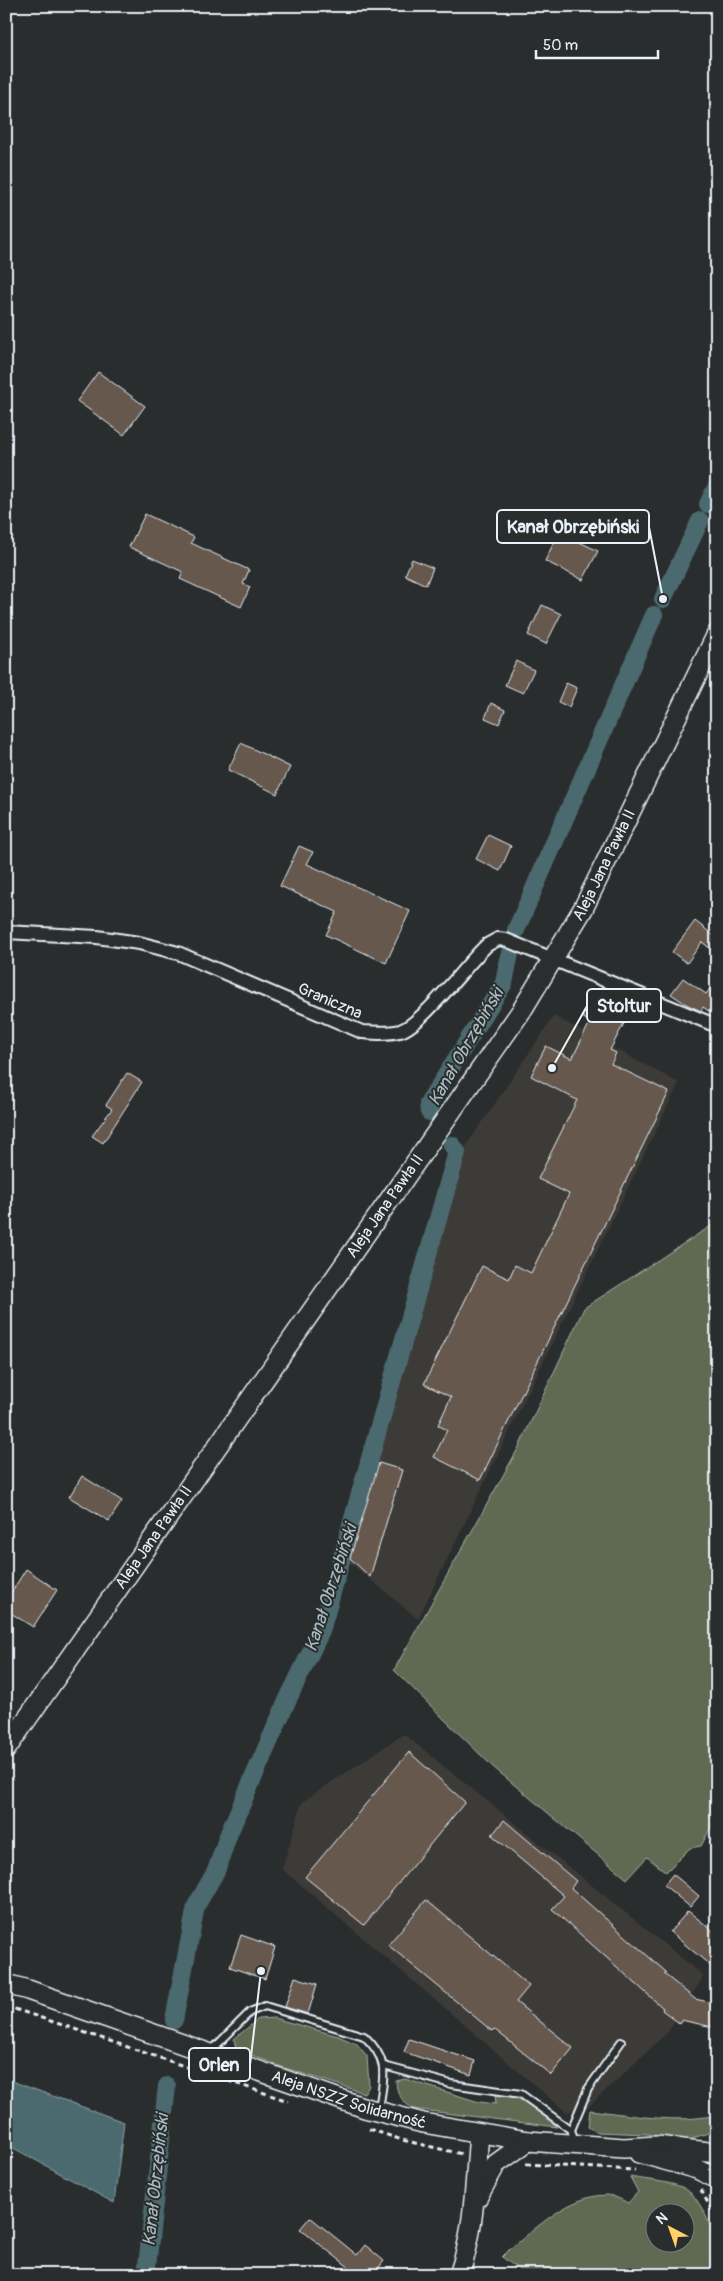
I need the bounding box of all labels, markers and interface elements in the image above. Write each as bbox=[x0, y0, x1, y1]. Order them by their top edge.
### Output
scale bar bbox=[536, 28, 658, 60]
text: 50 m bbox=[543, 36, 578, 55]
callout: Kanał Obrzębiński bbox=[497, 510, 649, 543]
text: Kanał Obrzębiński bbox=[507, 516, 639, 539]
street label: Aleja Jana Pawła II bbox=[568, 806, 640, 925]
street label: Graniczna bbox=[295, 978, 365, 1024]
water label: Kanał Obrzębiński bbox=[423, 981, 510, 1110]
callout: Stoltur bbox=[587, 989, 661, 1022]
text: Stoltur bbox=[597, 995, 652, 1018]
street label: Aleja Jana Pawła II bbox=[342, 1151, 428, 1262]
street label: Aleja Jana Pawła II bbox=[111, 1482, 197, 1593]
water label: Kanał Obrzębiński bbox=[300, 1519, 363, 1655]
callout: Orlen bbox=[189, 2048, 250, 2081]
text: Orlen bbox=[199, 2054, 239, 2077]
street label: Aleja NSZZ Solidarność bbox=[269, 2066, 428, 2133]
water label: Kanał Obrzębiński bbox=[138, 2110, 175, 2247]
north arrow bbox=[646, 2204, 696, 2254]
text: N bbox=[653, 2209, 671, 2228]

